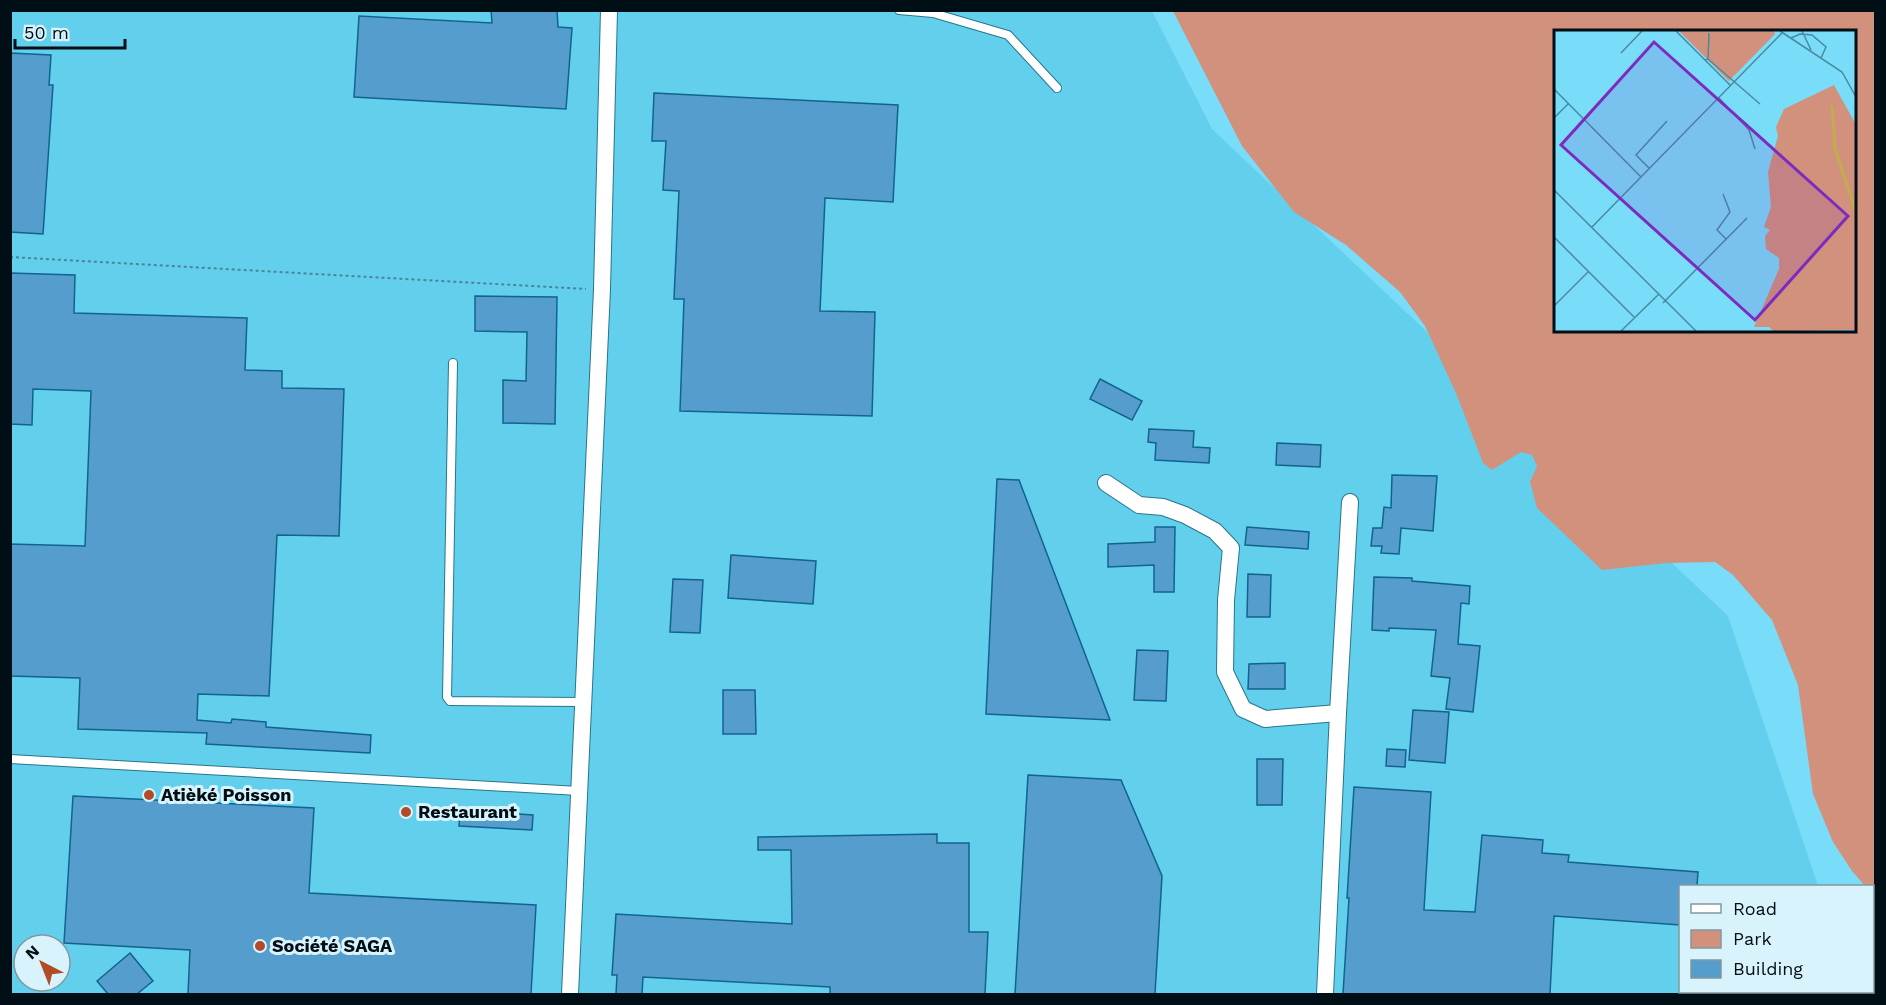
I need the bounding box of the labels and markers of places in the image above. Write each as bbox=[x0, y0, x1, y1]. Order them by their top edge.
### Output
place label: Atièké Poisson bbox=[161, 784, 291, 805]
marker: Atièké Poisson bbox=[142, 788, 156, 802]
place label: Restaurant bbox=[418, 801, 517, 822]
marker: Restaurant bbox=[399, 805, 413, 819]
place label: Société SAGA bbox=[272, 935, 393, 956]
marker: Société SAGA bbox=[253, 939, 267, 953]

